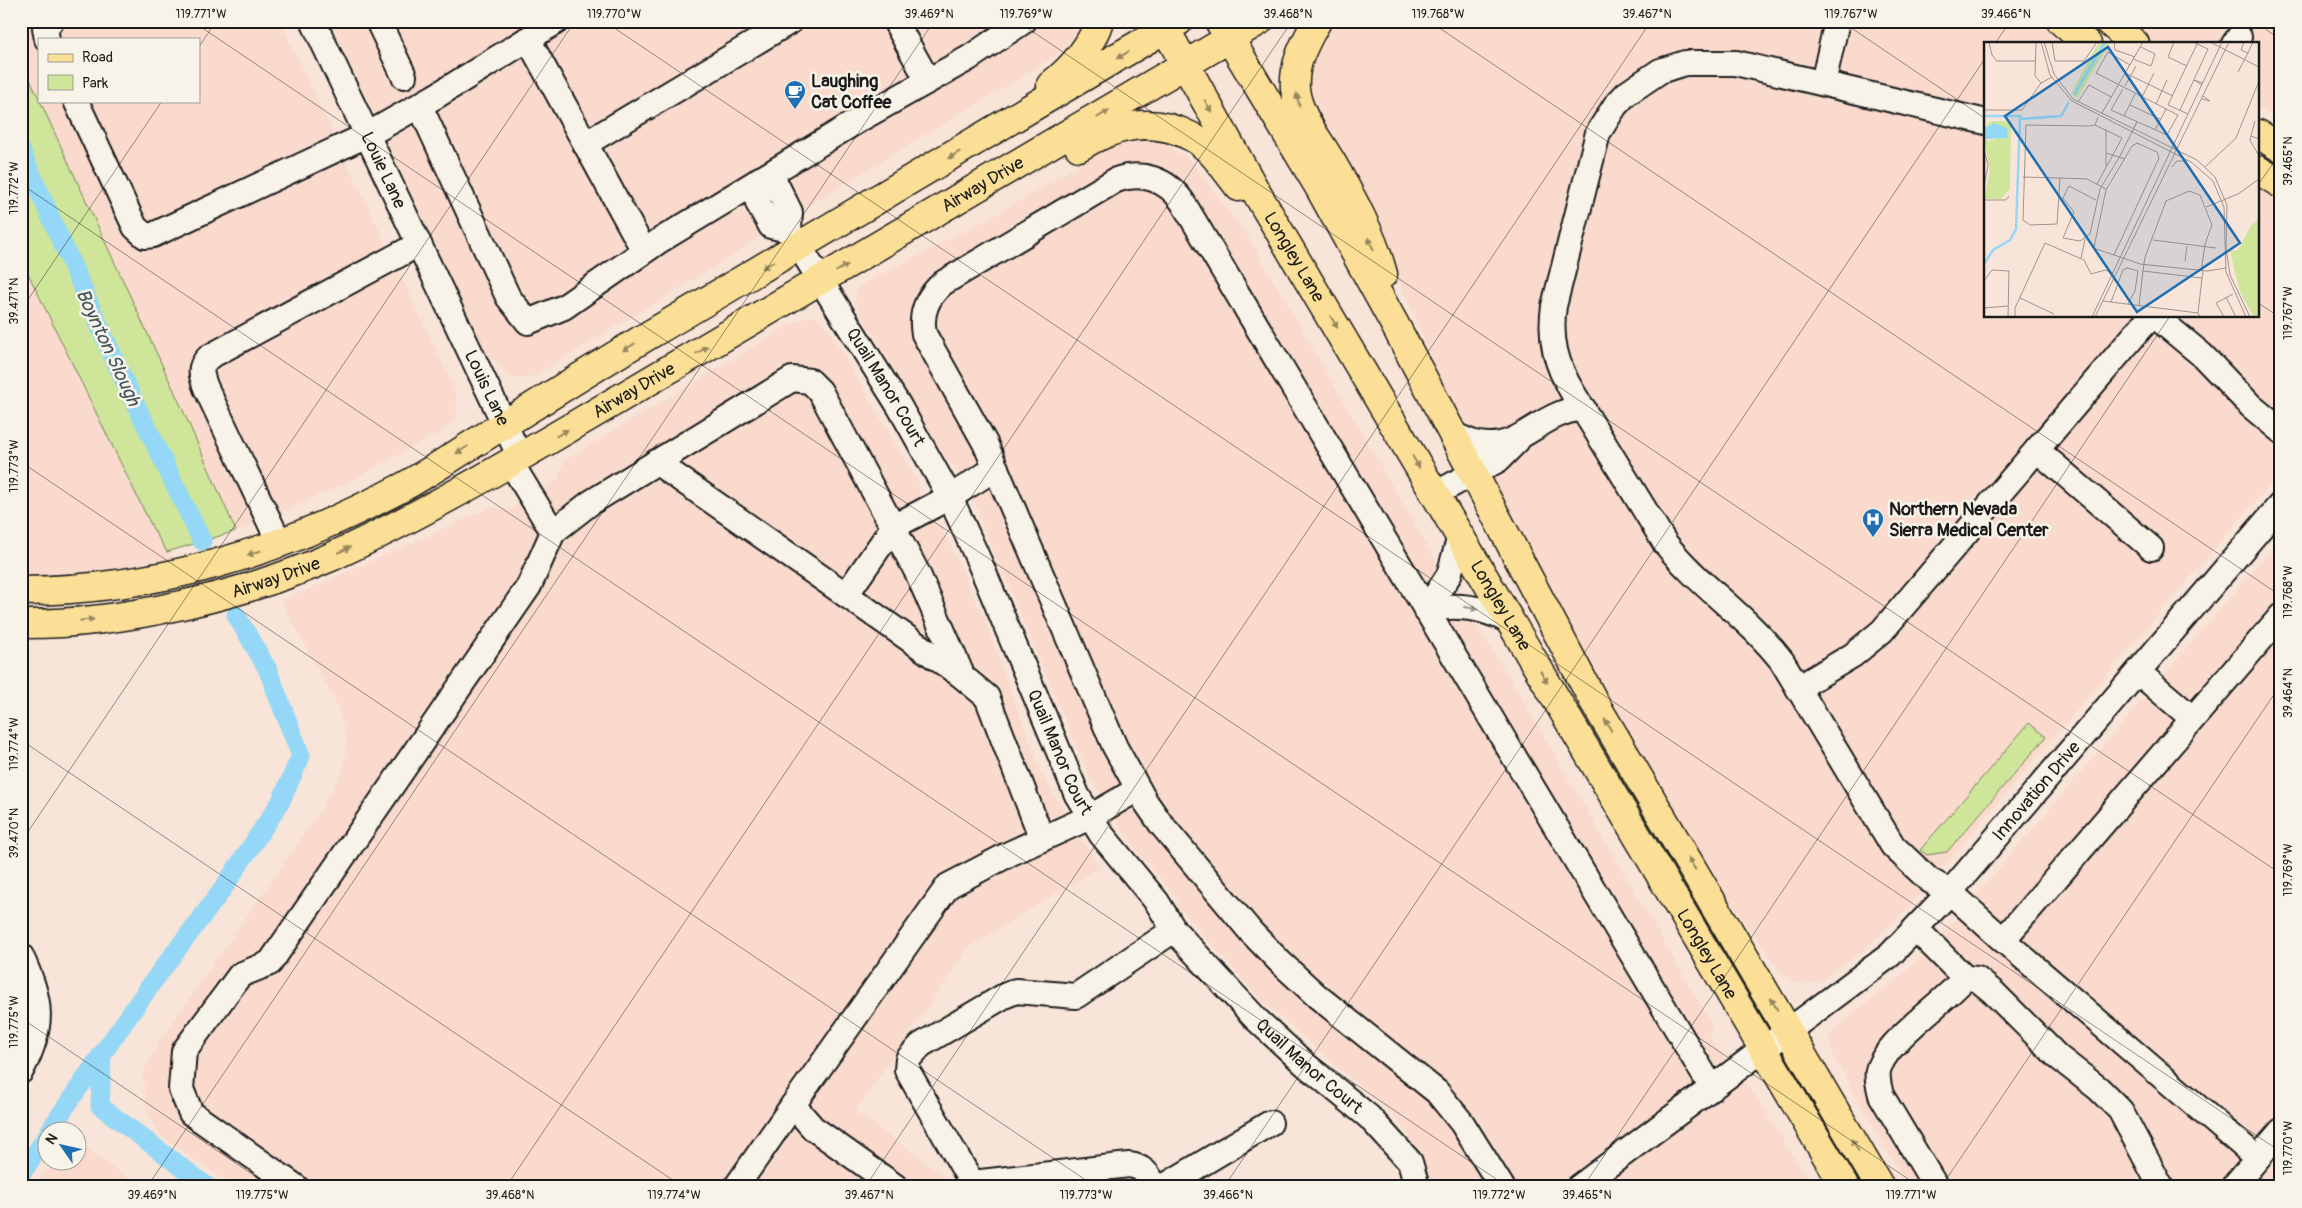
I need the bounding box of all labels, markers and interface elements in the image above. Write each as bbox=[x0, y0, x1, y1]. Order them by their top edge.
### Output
text: 119.771°W bbox=[175, 7, 227, 22]
text: 119.770°W bbox=[587, 7, 641, 22]
text: 39.469°N bbox=[905, 7, 954, 22]
text: 119.769°W bbox=[999, 7, 1053, 22]
text: 39.468°N bbox=[1264, 7, 1312, 22]
text: 119.768°W bbox=[1411, 7, 1465, 22]
text: 39.467°N bbox=[1622, 7, 1672, 22]
text: 119.767°W bbox=[1824, 7, 1878, 22]
text: 39.466°N bbox=[1981, 7, 2031, 22]
legend bbox=[38, 38, 200, 102]
inset map bbox=[1984, 42, 2260, 318]
text: Road bbox=[82, 48, 113, 67]
one-way arrow bbox=[1117, 50, 1130, 59]
place label: Laughing Cat Coffee bbox=[811, 70, 893, 114]
text: Park bbox=[82, 74, 109, 93]
cafe icon: Laughing Cat Coffee bbox=[783, 79, 807, 110]
one-way arrow bbox=[1294, 93, 1302, 108]
one-way arrow bbox=[1204, 99, 1213, 113]
one-way arrow bbox=[1095, 110, 1110, 118]
street label: Louie Lane bbox=[355, 128, 411, 212]
text: 39.465°N bbox=[2281, 136, 2296, 186]
street label: Airway Drive bbox=[937, 151, 1028, 218]
one-way arrow bbox=[947, 151, 960, 160]
text: 119.772°W bbox=[7, 161, 22, 215]
street label: Longley Lane bbox=[1258, 208, 1330, 306]
one-way arrow bbox=[1367, 237, 1375, 251]
one-way arrow bbox=[762, 260, 775, 269]
one-way arrow bbox=[836, 263, 849, 272]
text: 39.471°N bbox=[7, 278, 22, 324]
water label: Boynton Slough bbox=[71, 285, 146, 411]
text: 119.767°W bbox=[2281, 286, 2296, 340]
one-way arrow bbox=[1329, 316, 1338, 329]
street label: Quail Manor Court bbox=[841, 324, 931, 451]
one-way arrow bbox=[622, 343, 635, 352]
street label: Louis Lane bbox=[459, 346, 515, 430]
one-way arrow bbox=[696, 346, 709, 355]
street label: Airway Drive bbox=[589, 357, 679, 424]
one-way arrow bbox=[556, 428, 569, 437]
text: 119.773°W bbox=[7, 439, 22, 493]
one-way arrow bbox=[456, 446, 469, 455]
one-way arrow bbox=[1412, 456, 1421, 469]
place label: Northern Nevada Sierra Medical Center bbox=[1889, 498, 2049, 542]
hospital icon: Northern Nevada Sierra Medical Center bbox=[1861, 507, 1885, 538]
one-way arrow bbox=[337, 546, 352, 554]
one-way arrow bbox=[247, 550, 262, 557]
street label: Airway Drive bbox=[229, 552, 324, 604]
street label: Longley Lane bbox=[1465, 556, 1536, 655]
text: 119.768°W bbox=[2281, 565, 2296, 619]
one-way arrow bbox=[1463, 604, 1479, 612]
one-way arrow bbox=[80, 616, 96, 624]
text: 39.464°N bbox=[2281, 668, 2296, 718]
one-way arrow bbox=[1540, 671, 1549, 684]
street label: Quail Manor Court bbox=[1022, 686, 1098, 820]
text: 119.774°W bbox=[7, 717, 22, 771]
one-way arrow bbox=[1603, 718, 1612, 732]
street label: Innovation Drive bbox=[1988, 736, 2086, 846]
text: 39.470°N bbox=[7, 808, 22, 858]
text: 119.769°W bbox=[2281, 843, 2296, 897]
one-way arrow bbox=[1687, 858, 1696, 871]
street label: Longley Lane bbox=[1671, 905, 1742, 1003]
text: 119.775°W bbox=[7, 996, 22, 1048]
one-way arrow bbox=[1770, 997, 1778, 1012]
street label: Quail Manor Court bbox=[1251, 1013, 1368, 1120]
north arrow bbox=[38, 1120, 88, 1170]
text: 119.770°W bbox=[2281, 1121, 2296, 1175]
text: N bbox=[42, 1130, 61, 1148]
one-way arrow bbox=[1851, 1138, 1860, 1151]
text: 39.469°N bbox=[128, 1188, 177, 1203]
text: 119.775°W bbox=[236, 1188, 288, 1203]
text: 39.468°N bbox=[486, 1188, 534, 1203]
text: 119.774°W bbox=[647, 1188, 701, 1203]
text: 39.467°N bbox=[844, 1188, 894, 1203]
text: 119.773°W bbox=[1059, 1188, 1113, 1203]
text: 39.466°N bbox=[1203, 1188, 1253, 1203]
text: 119.772°W bbox=[1472, 1188, 1526, 1203]
text: 39.465°N bbox=[1562, 1188, 1612, 1203]
text: 119.771°W bbox=[1885, 1188, 1937, 1203]

